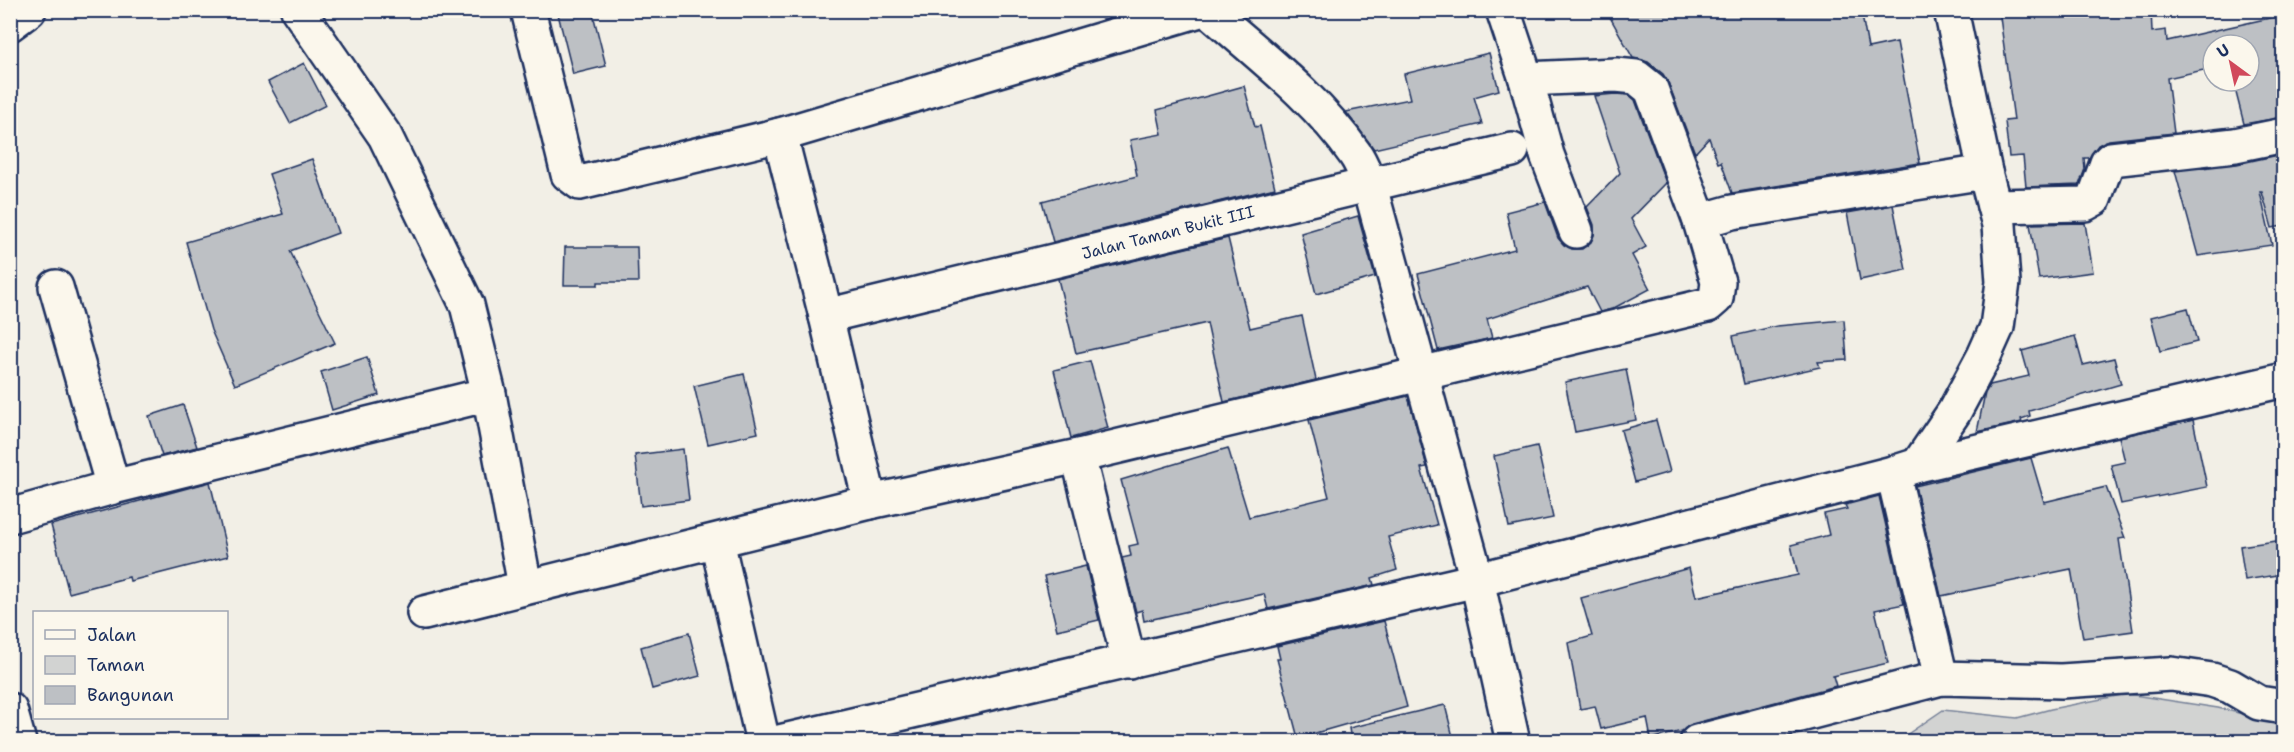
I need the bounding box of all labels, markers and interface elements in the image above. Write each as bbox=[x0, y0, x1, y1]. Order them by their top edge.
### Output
north arrow bbox=[2201, 33, 2261, 93]
text: U bbox=[2213, 39, 2233, 63]
street label: Jalan Taman Bukit III bbox=[1080, 201, 1257, 264]
legend bbox=[33, 611, 228, 719]
text: Jalan bbox=[87, 623, 136, 647]
text: Taman bbox=[87, 653, 145, 677]
text: Bangunan bbox=[87, 683, 174, 707]

